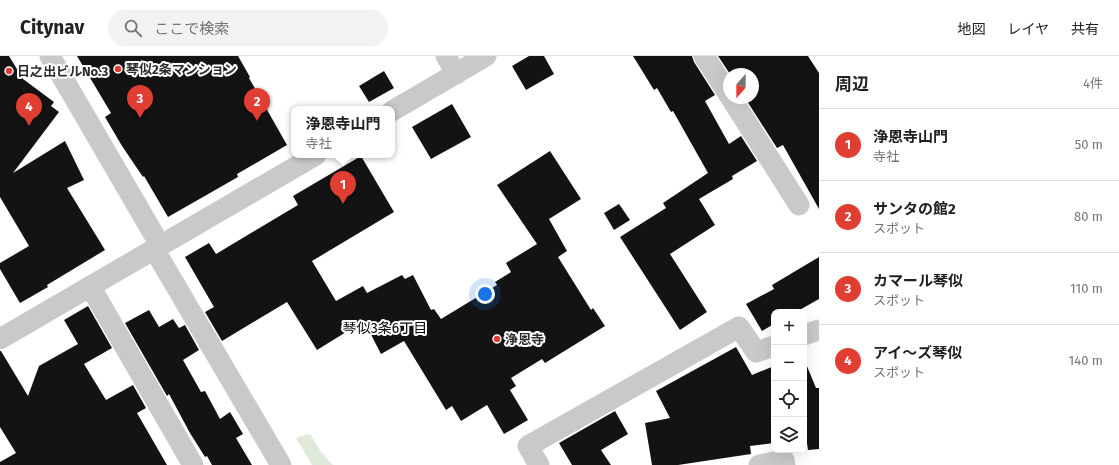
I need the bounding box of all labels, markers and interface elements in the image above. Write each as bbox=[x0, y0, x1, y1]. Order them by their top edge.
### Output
search box bbox=[108, 10, 388, 46]
text: Citynav bbox=[20, 16, 84, 39]
icon: search bbox=[122, 17, 144, 39]
text: ここで検索 bbox=[154, 20, 229, 38]
text: 地図 bbox=[957, 21, 985, 38]
text: レイヤ bbox=[1007, 21, 1049, 38]
text: 共有 bbox=[1071, 21, 1099, 38]
place label: 琴似2条マンション bbox=[126, 62, 237, 77]
place label: 日之出ビルNo.3 bbox=[17, 64, 108, 79]
marker: 琴似2条マンション bbox=[113, 64, 123, 74]
marker: 日之出ビルNo.3 bbox=[4, 66, 14, 76]
north arrow bbox=[723, 68, 759, 104]
text: 周辺 bbox=[835, 74, 869, 95]
text: 4件 bbox=[1083, 76, 1103, 91]
pin: 3 bbox=[127, 85, 153, 118]
pin: 2 bbox=[244, 88, 270, 121]
pin: 4 bbox=[16, 93, 42, 126]
popup bbox=[291, 106, 395, 158]
text: 浄恩寺山門 bbox=[305, 115, 381, 133]
text: 浄恩寺山門 bbox=[873, 128, 948, 146]
text: 寺社 bbox=[305, 136, 332, 151]
text: 1 bbox=[845, 137, 851, 152]
text: 50 m bbox=[1075, 137, 1103, 152]
text: 寺社 bbox=[873, 149, 899, 164]
pin: 1 bbox=[330, 171, 356, 204]
text: サンタの館2 bbox=[873, 200, 956, 218]
text: 2 bbox=[845, 209, 851, 224]
text: 80 m bbox=[1074, 209, 1103, 224]
text: スポット bbox=[873, 221, 925, 236]
text: カマール琴似 bbox=[873, 272, 963, 290]
text: 3 bbox=[845, 281, 851, 296]
text: 110 m bbox=[1070, 281, 1103, 296]
your location bbox=[475, 284, 495, 304]
text: スポット bbox=[873, 293, 925, 308]
map controls bbox=[771, 309, 807, 453]
button: + bbox=[771, 309, 807, 345]
district label: 琴似3条6丁目 bbox=[343, 320, 427, 337]
place label: 浄恩寺 bbox=[505, 332, 544, 347]
marker: 浄恩寺 bbox=[492, 334, 502, 344]
text: アイ～ズ琴似 bbox=[873, 344, 962, 362]
button: − bbox=[771, 345, 807, 381]
text: 4 bbox=[844, 353, 852, 368]
text: 140 m bbox=[1069, 353, 1103, 368]
text: スポット bbox=[873, 365, 925, 380]
button: locate bbox=[771, 381, 807, 417]
button: layers bbox=[771, 417, 807, 453]

